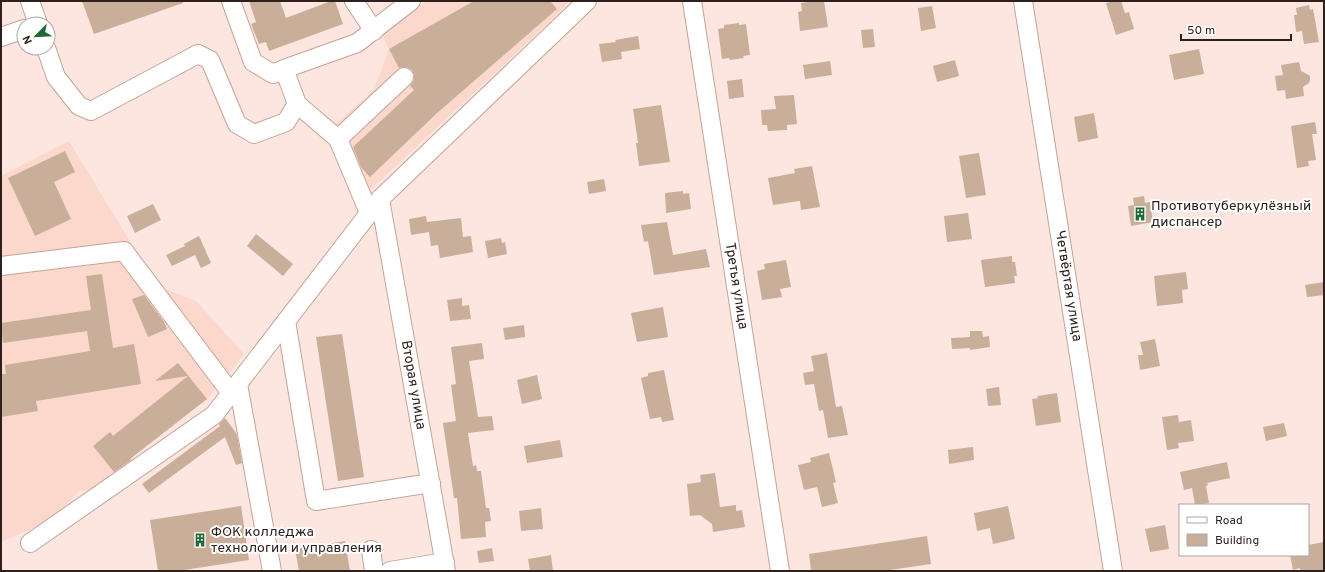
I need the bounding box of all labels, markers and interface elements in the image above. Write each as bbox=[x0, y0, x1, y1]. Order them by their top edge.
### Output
north arrow bbox=[16, 16, 56, 56]
scale bar bbox=[1181, 16, 1291, 42]
text: 50 m bbox=[1187, 23, 1215, 39]
text: N bbox=[20, 33, 36, 46]
place label: Противотуберкулёзный диспансер bbox=[1151, 198, 1311, 231]
building icon: Противотуберкулёзный диспансер bbox=[1132, 206, 1148, 222]
street label: Четвёртая улица bbox=[1051, 229, 1085, 343]
street label: Третья улица bbox=[721, 241, 751, 331]
street label: Вторая улица bbox=[397, 339, 429, 431]
legend bbox=[1179, 504, 1309, 556]
text: Road bbox=[1215, 513, 1243, 529]
place label: ФОК колледжа технологии и управления bbox=[211, 524, 382, 557]
building icon: ФОК колледжа технологии и управления bbox=[192, 532, 208, 548]
text: Building bbox=[1215, 533, 1259, 549]

